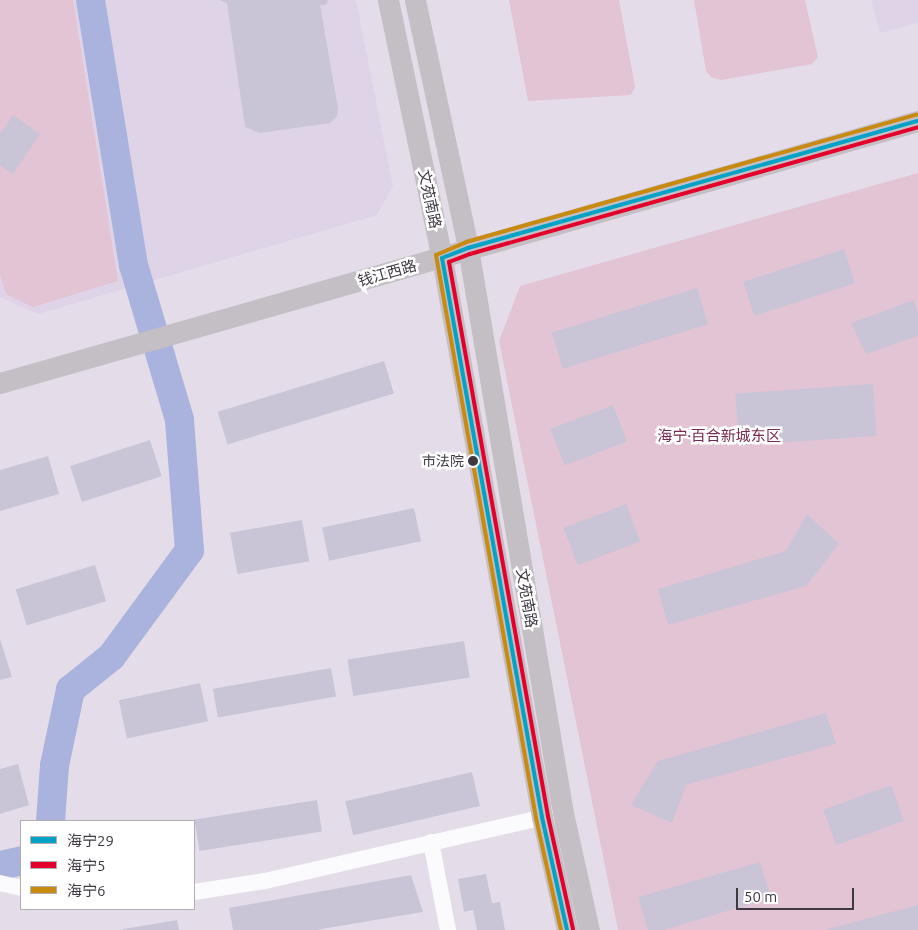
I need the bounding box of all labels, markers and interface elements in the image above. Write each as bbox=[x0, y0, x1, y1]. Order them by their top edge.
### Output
street label: 文苑南路 bbox=[415, 168, 445, 230]
street label: 钱江西路 bbox=[356, 256, 418, 290]
park label: 海宁·百合新城东区 bbox=[657, 427, 781, 445]
place label: 市法院 bbox=[422, 453, 464, 469]
marker: 市法院 bbox=[468, 456, 478, 466]
street label: 文苑南路 bbox=[513, 567, 541, 629]
legend bbox=[20, 820, 195, 910]
text: 海宁29 bbox=[67, 832, 114, 849]
text: 海宁5 bbox=[67, 857, 105, 874]
scale bar bbox=[738, 878, 856, 910]
text: 海宁6 bbox=[67, 882, 105, 899]
text: 50 m bbox=[744, 888, 777, 905]

